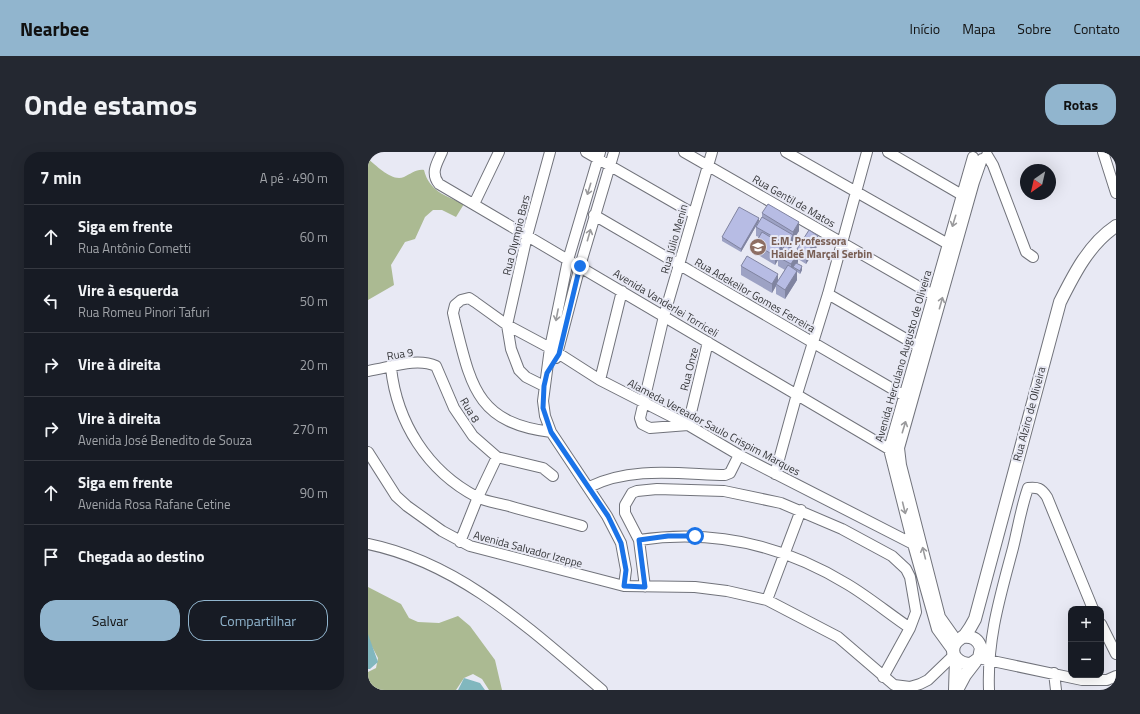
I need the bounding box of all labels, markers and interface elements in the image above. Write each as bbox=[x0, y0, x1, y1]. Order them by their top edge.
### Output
text: Nearbee bbox=[20, 14, 89, 43]
text: Início bbox=[910, 18, 940, 39]
text: Mapa bbox=[962, 18, 995, 39]
text: Sobre bbox=[1017, 18, 1051, 39]
text: Contato bbox=[1073, 18, 1120, 39]
text: Onde estamos bbox=[24, 83, 197, 126]
button: Rotas bbox=[1045, 84, 1116, 125]
north arrow bbox=[1020, 164, 1056, 200]
text: 7 min bbox=[40, 165, 81, 191]
text: A pé · 490 m bbox=[260, 168, 328, 188]
street label: Rua Gentil de Matos bbox=[750, 171, 838, 231]
one-way arrow bbox=[585, 183, 592, 196]
street label: Rua Olympio Bars bbox=[498, 193, 534, 277]
street label: Rua Júlio Menin bbox=[656, 202, 692, 276]
text: Siga em frente bbox=[78, 215, 173, 238]
one-way arrow bbox=[950, 215, 957, 228]
icon: ahead bbox=[40, 226, 62, 248]
text: 60 m bbox=[300, 227, 328, 247]
one-way arrow bbox=[586, 228, 593, 241]
place label: E.M. Professora Haideé Marçal Serbin bbox=[771, 233, 872, 262]
school or university icon: E.M. Professora Haideé Marçal Serbin bbox=[748, 237, 768, 257]
text: Rua Antônio Cometti bbox=[78, 238, 191, 258]
street label: Rua Adekeilor Gomes Ferreira bbox=[692, 254, 819, 336]
route end bbox=[571, 257, 589, 275]
street label: Avenida Vanderlei Torriceli bbox=[610, 265, 722, 341]
street label: Avenida Herculano Augusto de Oliveira bbox=[871, 268, 935, 444]
text: Vire à esquerda bbox=[78, 279, 179, 302]
icon: left bbox=[40, 290, 62, 312]
text: 50 m bbox=[300, 291, 328, 311]
one-way arrow bbox=[938, 296, 945, 309]
text: Rua Romeu Pinori Tafuri bbox=[78, 302, 210, 322]
one-way arrow bbox=[553, 308, 561, 321]
street label: Rua 9 bbox=[385, 344, 415, 364]
street label: Rua Onze bbox=[676, 345, 702, 392]
text: Vire à direita bbox=[78, 353, 161, 376]
icon: right bbox=[40, 354, 62, 376]
text: 20 m bbox=[300, 355, 328, 375]
street label: Rua Alziro de Oliveira bbox=[1009, 364, 1049, 463]
street label: Alameda Vereador Saulo Crispim Marques bbox=[625, 375, 803, 479]
street label: Rua 8 bbox=[456, 394, 484, 426]
text: Vire à direita bbox=[78, 407, 161, 430]
icon: right bbox=[40, 418, 62, 440]
text: 270 m bbox=[292, 419, 328, 439]
one-way arrow bbox=[901, 421, 908, 434]
text: Avenida José Benedito de Souza bbox=[78, 430, 252, 450]
text: Siga em frente bbox=[78, 471, 173, 494]
icon: ahead bbox=[40, 482, 62, 504]
text: 90 m bbox=[300, 483, 328, 503]
text: Avenida Rosa Rafane Cetine bbox=[78, 494, 231, 514]
one-way arrow bbox=[901, 502, 908, 515]
street label: Avenida Salvador Izeppe bbox=[472, 527, 585, 571]
route start bbox=[686, 527, 704, 545]
text: Chegada ao destino bbox=[78, 545, 204, 568]
icon: arrive bbox=[40, 546, 62, 568]
one-way arrow bbox=[920, 547, 928, 560]
button: Salvar bbox=[40, 600, 180, 641]
button: Compartilhar bbox=[188, 600, 328, 641]
map controls bbox=[1068, 606, 1104, 678]
button: + bbox=[1068, 606, 1104, 642]
button: − bbox=[1068, 642, 1104, 678]

